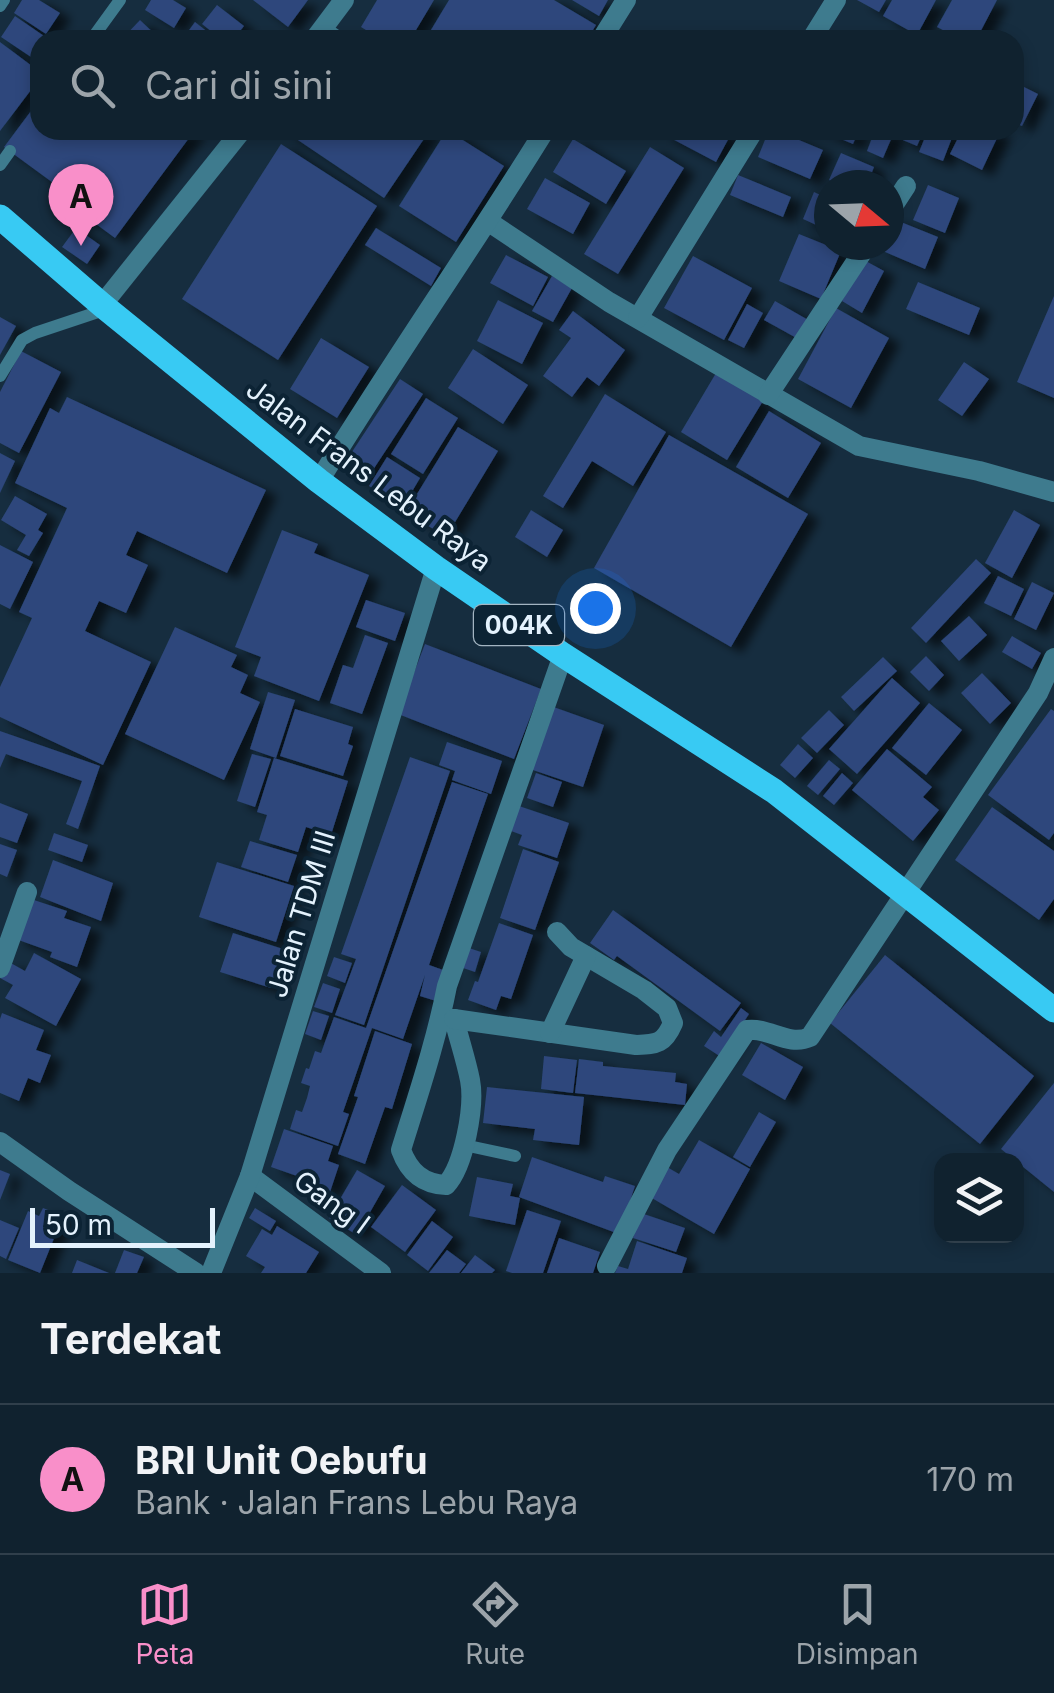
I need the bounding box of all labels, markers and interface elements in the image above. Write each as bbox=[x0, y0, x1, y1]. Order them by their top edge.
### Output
search box bbox=[30, 30, 1024, 140]
icon: search bbox=[65, 58, 120, 113]
text: Cari di sini bbox=[145, 62, 333, 108]
pin: A bbox=[48, 164, 114, 246]
north arrow bbox=[814, 170, 904, 260]
street label: Jalan Frans Lebu Raya bbox=[240, 372, 498, 578]
your location bbox=[570, 583, 621, 634]
road number: 004K bbox=[474, 605, 564, 645]
street label: Jalan TDM III bbox=[260, 826, 342, 1002]
map controls bbox=[934, 1153, 1024, 1243]
button: layers bbox=[934, 1153, 1024, 1243]
street label: Gang I bbox=[287, 1163, 377, 1241]
scale bar bbox=[30, 1203, 215, 1248]
text: 50 m bbox=[45, 1208, 112, 1242]
text: Terdekat bbox=[40, 1313, 221, 1364]
text: BRI Unit Oebufu bbox=[135, 1437, 428, 1483]
text: A bbox=[61, 1460, 84, 1499]
text: 170 m bbox=[926, 1460, 1014, 1499]
text: Bank · Jalan Frans Lebu Raya bbox=[135, 1483, 578, 1522]
tab: Peta bbox=[135, 1577, 194, 1671]
tab: Rute bbox=[465, 1577, 525, 1671]
tab: Disimpan bbox=[796, 1577, 919, 1671]

